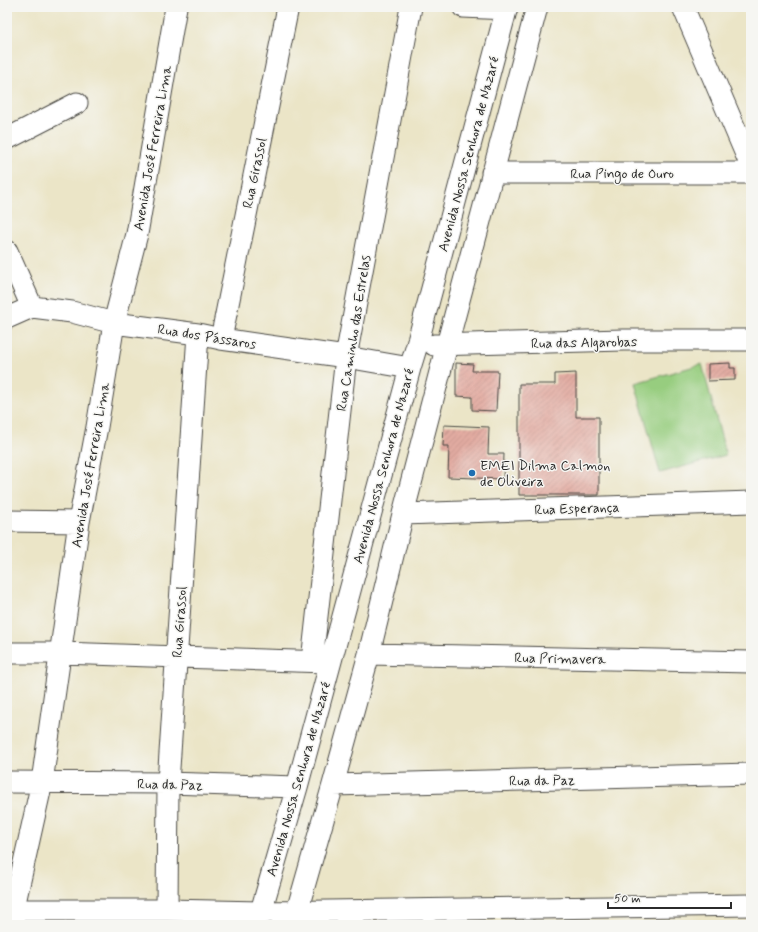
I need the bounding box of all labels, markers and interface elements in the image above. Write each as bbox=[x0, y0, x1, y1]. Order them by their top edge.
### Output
street label: Avenida Nossa Senhora de Nazaré bbox=[434, 55, 504, 254]
street label: Avenida José Ferreira Lima bbox=[130, 64, 176, 232]
street label: Rua Girassol bbox=[239, 136, 271, 210]
street label: Rua Pingo de Ouro bbox=[570, 165, 674, 184]
street label: Rua Caminho das Estrelas bbox=[333, 253, 375, 413]
street label: Rua dos Pássaros bbox=[156, 320, 257, 354]
street label: Rua das Algarobas bbox=[531, 333, 637, 353]
street label: Avenida Nossa Senhora de Nazaré bbox=[349, 367, 419, 566]
street label: Avenida José Ferreira Lima bbox=[68, 381, 114, 549]
place label: EMEI Dilma Calmon de Oliveira bbox=[480, 457, 610, 491]
marker: EMEI Dilma Calmon de Oliveira bbox=[467, 468, 477, 478]
street label: Rua Esperança bbox=[534, 499, 620, 519]
street label: Rua Girassol bbox=[169, 586, 191, 658]
street label: Rua Primavera bbox=[514, 649, 606, 669]
street label: Avenida Nossa Senhora de Nazaré bbox=[263, 680, 335, 879]
street label: Rua da Paz bbox=[509, 771, 575, 791]
street label: Rua da Paz bbox=[137, 775, 203, 795]
scale bar bbox=[608, 884, 731, 910]
text: 50 m bbox=[614, 891, 641, 907]

